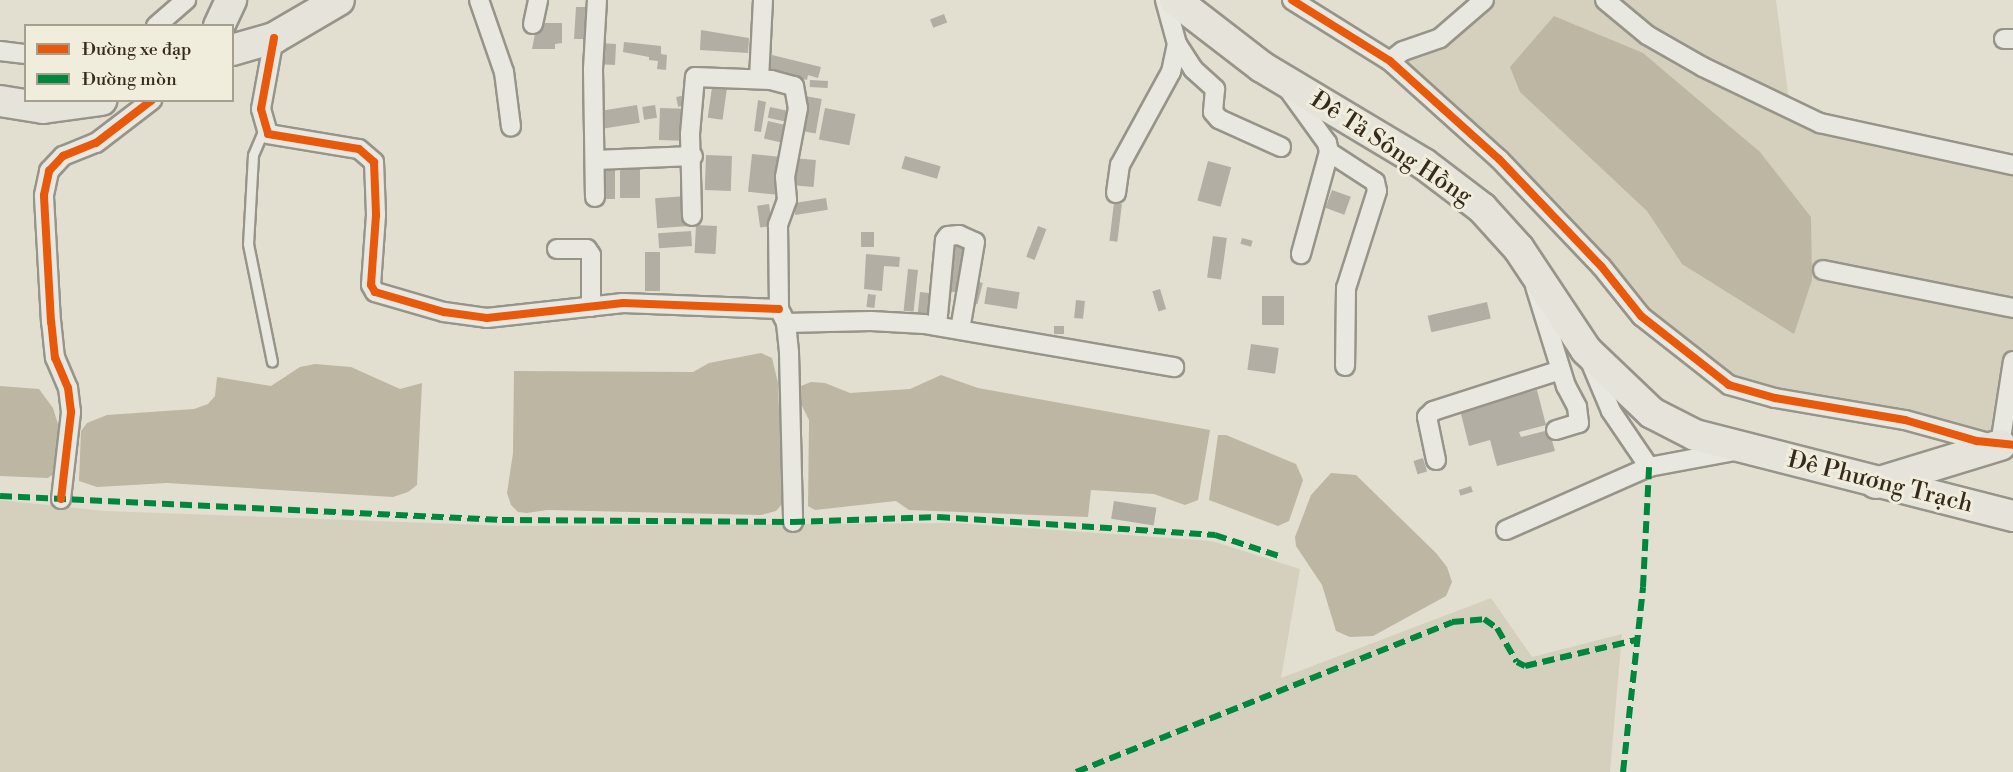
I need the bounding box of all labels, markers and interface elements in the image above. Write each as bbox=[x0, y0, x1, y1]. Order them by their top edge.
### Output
legend bbox=[24, 24, 234, 102]
text: Đường xe đạp bbox=[82, 38, 191, 61]
text: Đường mòn bbox=[82, 68, 177, 91]
street label: Đê Tả Sông Hồng bbox=[1305, 86, 1477, 212]
street label: Đê Phương Trạch bbox=[1784, 446, 1976, 520]

